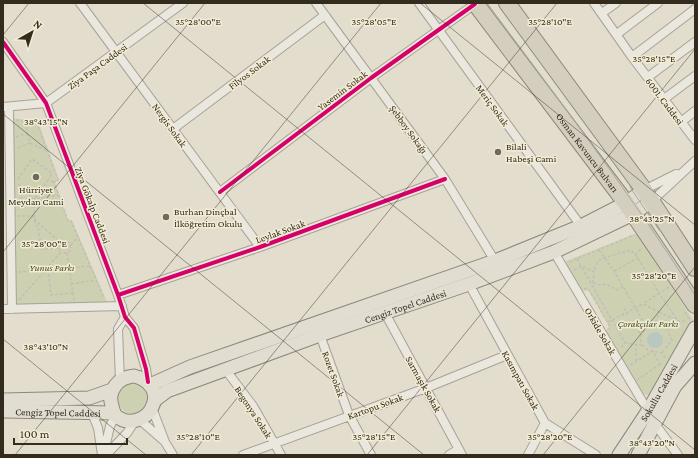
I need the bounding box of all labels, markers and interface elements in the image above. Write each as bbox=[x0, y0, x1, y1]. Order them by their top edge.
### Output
north arrow bbox=[12, 12, 52, 52]
text: 35°28'00"E bbox=[175, 16, 221, 27]
text: 35°28'05"E bbox=[352, 16, 397, 27]
text: 35°28'10"E bbox=[528, 16, 572, 27]
text: N bbox=[32, 17, 45, 32]
street label: Ziya Paşa Caddesi bbox=[65, 41, 129, 92]
street label: Filyos Sokak bbox=[226, 53, 272, 92]
text: 35°28'15"E bbox=[633, 53, 676, 64]
street label: Yasemin Sokak bbox=[315, 68, 369, 113]
street label: 6001. Caddesi bbox=[643, 76, 686, 127]
street label: Meriç Sokak bbox=[474, 82, 511, 128]
street label: Nergis Sokak bbox=[150, 101, 189, 149]
street label: Şebboy Sokağı bbox=[387, 103, 430, 156]
street label: Osman Kavuncu Bulvarı bbox=[554, 111, 621, 195]
text: 38°43'15"N bbox=[24, 116, 68, 127]
place label: Bilali Habeşi Cami bbox=[506, 141, 557, 164]
marker: Bilali Habeşi Cami bbox=[493, 147, 503, 157]
street label: Ziya Gökalp Caddesi bbox=[73, 165, 112, 245]
marker: Hürriyet Meydan Cami bbox=[31, 172, 41, 182]
place label: Hürriyet Meydan Cami bbox=[8, 184, 64, 207]
place label: Burhan Dinçbal İlköğretim Okulu bbox=[174, 206, 243, 229]
marker: Burhan Dinçbal İlköğretim Okulu bbox=[161, 212, 171, 222]
text: 38°43'25"N bbox=[629, 213, 675, 224]
street label: Leylak Sokak bbox=[254, 217, 307, 245]
text: 35°28'00"E bbox=[21, 238, 67, 249]
park label: Yunus Parkı bbox=[30, 262, 75, 273]
text: 35°28'20"E bbox=[631, 270, 677, 281]
street label: Cengiz Topel Caddesi bbox=[363, 287, 448, 325]
street label: Orkide Sokak bbox=[583, 306, 619, 357]
park label: Çorakçılar Parkı bbox=[617, 318, 679, 329]
text: 38°43'10"N bbox=[24, 341, 69, 352]
street label: Kasımpatı Sokak bbox=[500, 349, 542, 412]
street label: Rozet Sokak bbox=[320, 350, 347, 399]
street label: Sarmaşık Sokak bbox=[404, 354, 444, 414]
street label: Sokullu Caddesi bbox=[638, 362, 680, 423]
street label: Begonya Sokak bbox=[233, 384, 275, 441]
street label: Kartopu Sokak bbox=[346, 391, 405, 422]
street label: Cengiz Topel Caddesi bbox=[15, 406, 101, 419]
scale bar bbox=[14, 420, 127, 446]
text: 100 m bbox=[20, 427, 50, 441]
text: 35°28'10"E bbox=[176, 431, 220, 442]
text: 35°28'15"E bbox=[353, 431, 396, 442]
text: 35°28'20"E bbox=[527, 431, 573, 442]
text: 38°43'20"N bbox=[629, 437, 675, 448]

